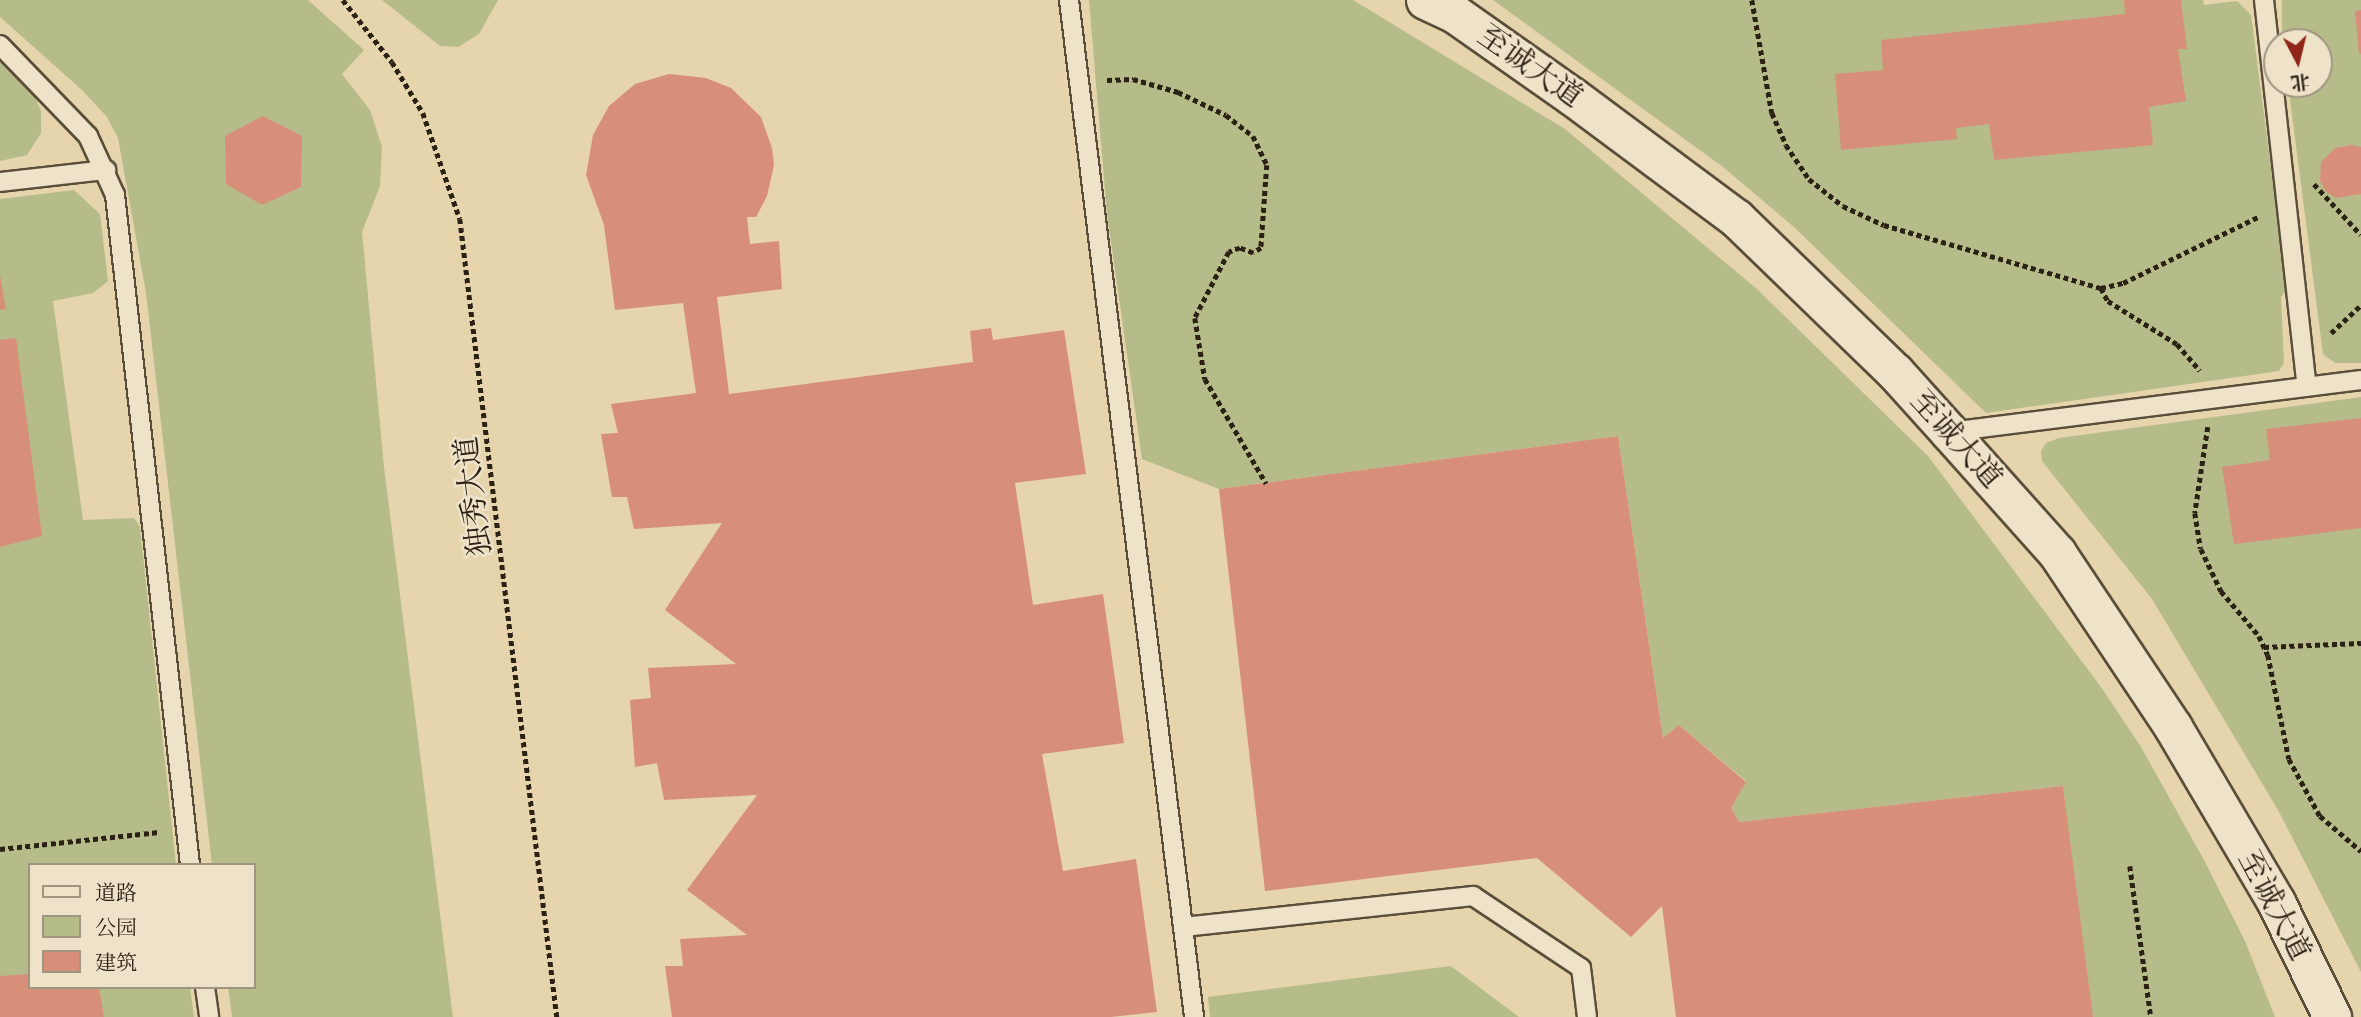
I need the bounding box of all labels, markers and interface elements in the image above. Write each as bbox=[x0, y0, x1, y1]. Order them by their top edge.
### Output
street label: 至诚大道 bbox=[1471, 18, 1589, 116]
north arrow bbox=[2263, 28, 2333, 98]
text: 北 bbox=[2289, 68, 2311, 96]
street label: 至诚大道 bbox=[1902, 383, 2010, 497]
street label: 独秀大道 bbox=[449, 434, 499, 558]
street label: 至诚大道 bbox=[2230, 845, 2318, 967]
legend bbox=[28, 863, 256, 989]
text: 道路 bbox=[95, 879, 137, 908]
text: 公园 bbox=[95, 914, 137, 943]
text: 建筑 bbox=[95, 949, 137, 978]

